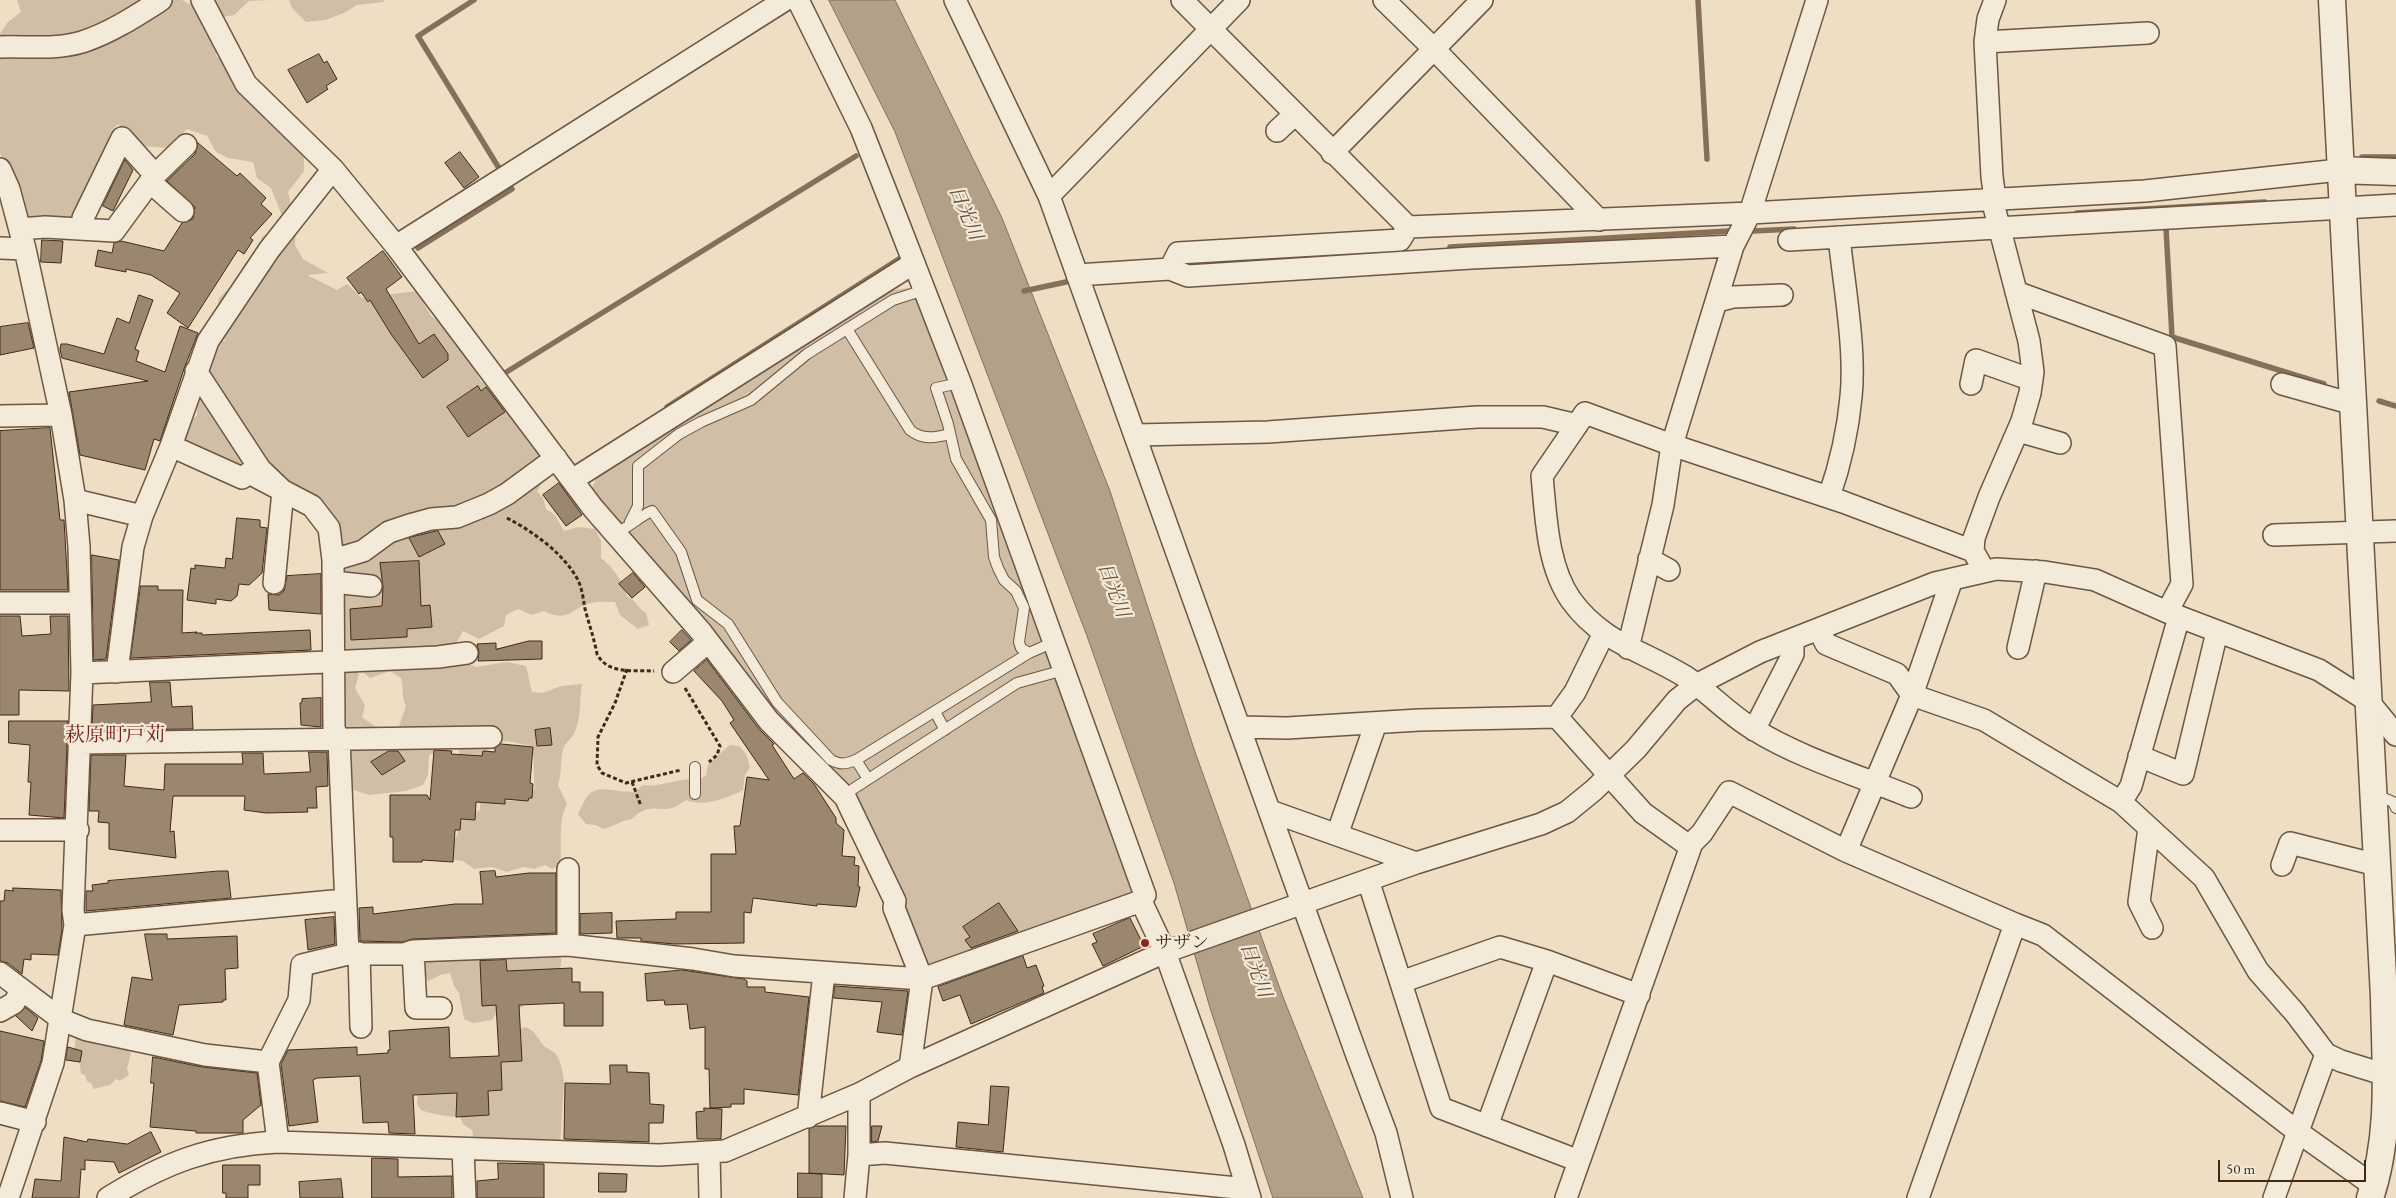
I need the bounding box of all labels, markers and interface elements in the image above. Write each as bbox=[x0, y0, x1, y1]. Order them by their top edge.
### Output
water label: 日光川 bbox=[943, 182, 987, 244]
water label: 日光川 bbox=[1092, 559, 1134, 621]
district label: 萩原町戸苅 bbox=[65, 724, 165, 748]
place label: サザン bbox=[1155, 932, 1209, 954]
marker: サザン bbox=[1139, 937, 1151, 949]
water label: 日光川 bbox=[1235, 939, 1275, 1001]
scale bar bbox=[2221, 1150, 2368, 1182]
text: 50 m bbox=[2226, 1159, 2255, 1178]

